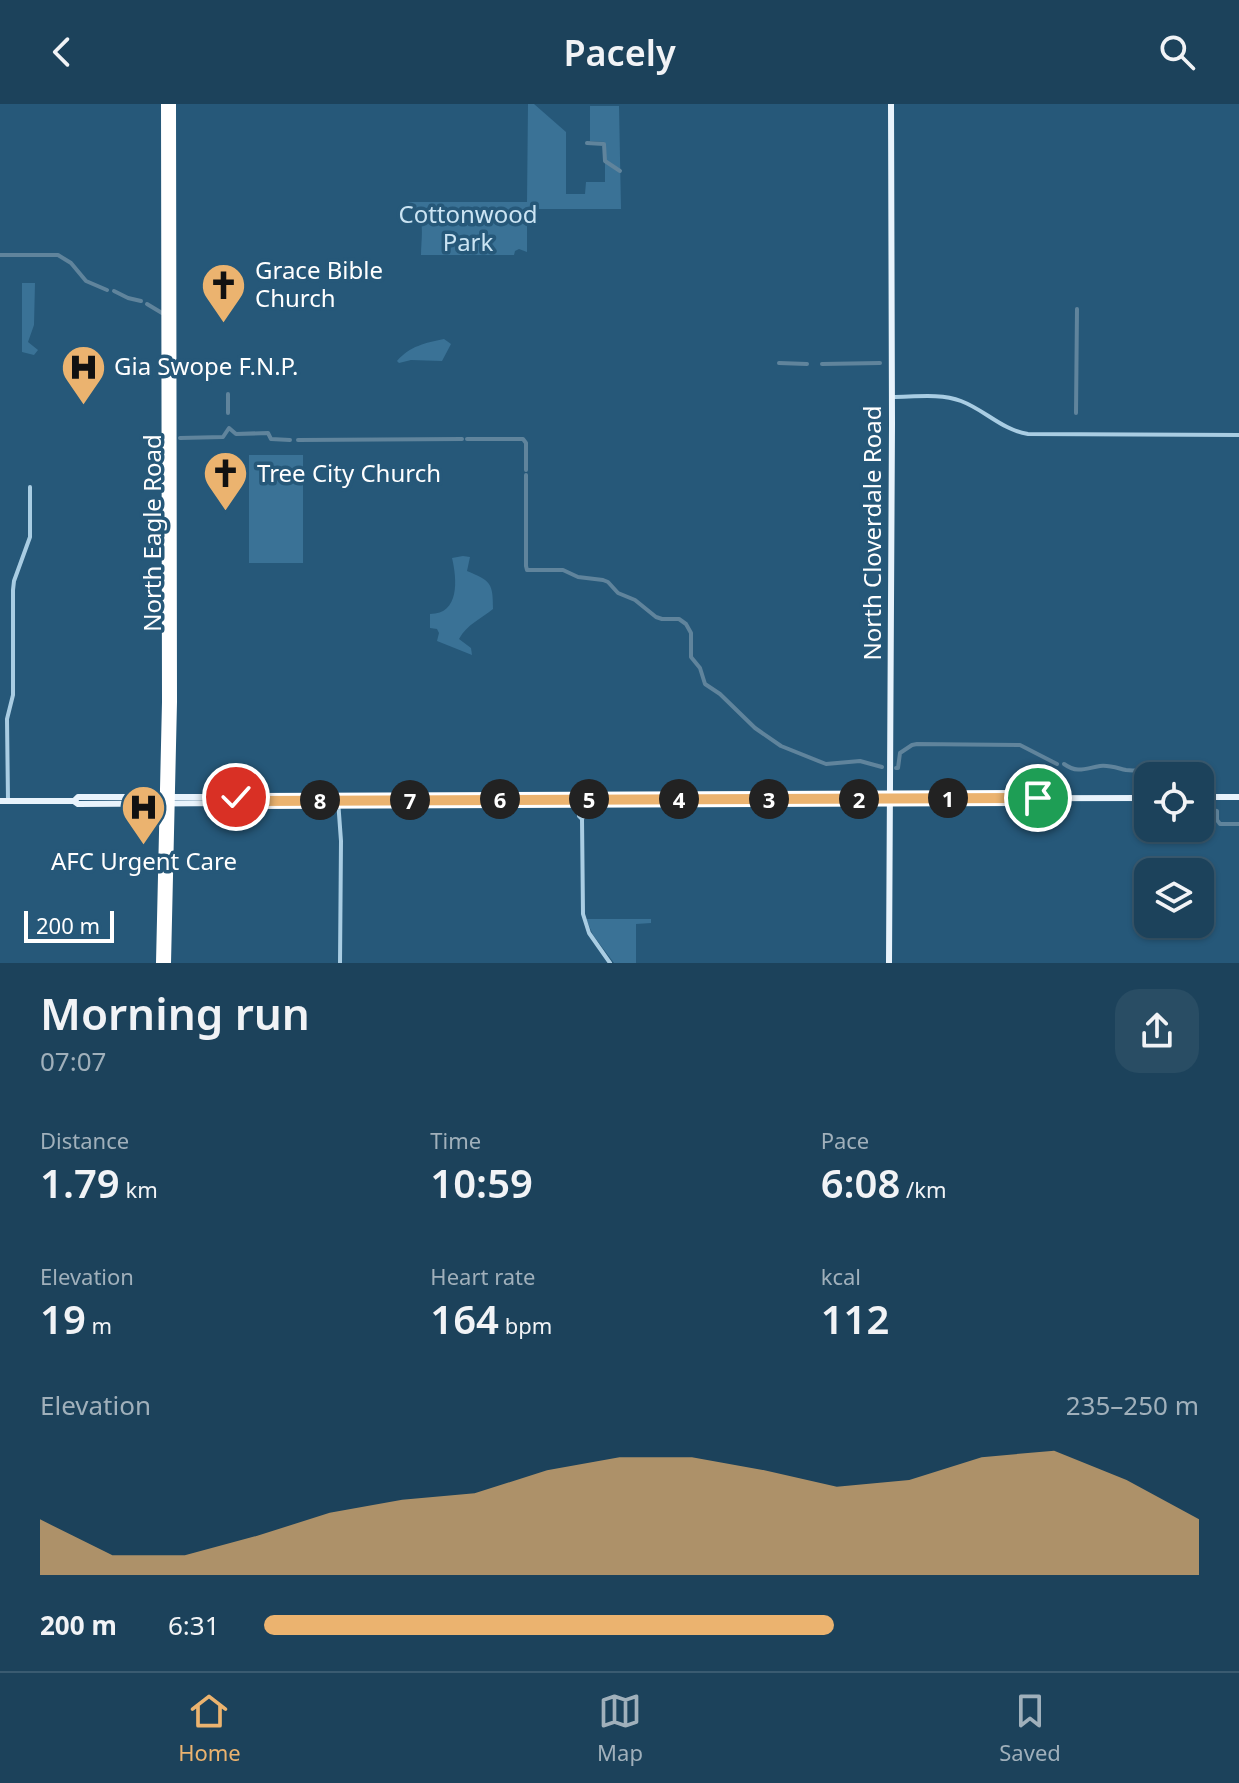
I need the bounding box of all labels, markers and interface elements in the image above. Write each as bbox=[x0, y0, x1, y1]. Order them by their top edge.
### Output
text: Pacely bbox=[563, 28, 676, 77]
icon: back bbox=[40, 30, 84, 74]
icon: search bbox=[1155, 30, 1199, 74]
park label: Cottonwood Park bbox=[398, 197, 538, 258]
place label: Grace Bible Church bbox=[255, 253, 383, 314]
church icon: Grace Bible Church bbox=[200, 261, 248, 324]
hospital icon: Gia Swope F.N.P. bbox=[59, 343, 107, 406]
place label: Gia Swope F.N.P. bbox=[114, 349, 298, 382]
street label: North Cloverdale Road bbox=[855, 406, 888, 660]
street label: North Eagle Road bbox=[135, 434, 168, 632]
church icon: Tree City Church bbox=[202, 450, 250, 513]
place label: Tree City Church bbox=[257, 456, 441, 489]
map controls bbox=[1134, 762, 1214, 938]
button: locate bbox=[1134, 762, 1214, 842]
pin bbox=[202, 763, 270, 831]
pin bbox=[1004, 764, 1072, 832]
icon: check bbox=[214, 775, 258, 819]
icon: arrive bbox=[1016, 776, 1060, 820]
pin: 1 bbox=[928, 778, 968, 818]
pin: 6 bbox=[480, 779, 520, 819]
pin: 5 bbox=[569, 779, 609, 819]
pin: 4 bbox=[659, 779, 699, 819]
pin: 3 bbox=[749, 779, 789, 819]
pin: 2 bbox=[839, 779, 879, 819]
pin: 8 bbox=[300, 780, 340, 820]
pin: 7 bbox=[390, 780, 430, 820]
text: 1 bbox=[942, 783, 954, 813]
hospital icon: AFC Urgent Care bbox=[120, 784, 168, 847]
text: 6 bbox=[494, 784, 506, 814]
text: 5 bbox=[583, 784, 595, 814]
text: 4 bbox=[673, 784, 685, 814]
text: 3 bbox=[763, 784, 775, 814]
text: 2 bbox=[853, 784, 865, 814]
text: 8 bbox=[314, 785, 326, 815]
text: 7 bbox=[404, 785, 416, 815]
place label: AFC Urgent Care bbox=[51, 844, 237, 877]
button: layers bbox=[1134, 858, 1214, 938]
scale bar bbox=[24, 907, 114, 943]
text: 200 m bbox=[36, 910, 100, 940]
text: Morning run bbox=[40, 983, 310, 1043]
button: share bbox=[1115, 989, 1199, 1073]
text: 07:07 bbox=[40, 1043, 106, 1079]
text: Distance bbox=[40, 1125, 129, 1155]
text: Time bbox=[430, 1125, 481, 1155]
text: Pace bbox=[821, 1125, 869, 1155]
text: 1.79 bbox=[40, 1155, 120, 1210]
text: 10:59 bbox=[430, 1155, 533, 1210]
text: 6:08 bbox=[821, 1155, 900, 1210]
text: km bbox=[120, 1174, 158, 1204]
text: /km bbox=[900, 1174, 947, 1204]
text: Elevation bbox=[40, 1261, 134, 1291]
text: Heart rate bbox=[430, 1261, 535, 1291]
text: kcal bbox=[821, 1261, 861, 1291]
text: 19 bbox=[40, 1291, 86, 1346]
text: 164 bbox=[430, 1291, 499, 1346]
text: 112 bbox=[821, 1291, 889, 1346]
text: m bbox=[86, 1310, 112, 1340]
text: bpm bbox=[499, 1310, 552, 1340]
text: Elevation bbox=[40, 1387, 151, 1423]
text: 235–250 m bbox=[1066, 1387, 1199, 1423]
text: 200 m bbox=[40, 1607, 117, 1643]
text: 6:31 bbox=[168, 1607, 220, 1643]
tab: Home bbox=[178, 1689, 241, 1767]
tab: Map bbox=[597, 1689, 643, 1767]
tab: Saved bbox=[999, 1689, 1061, 1767]

